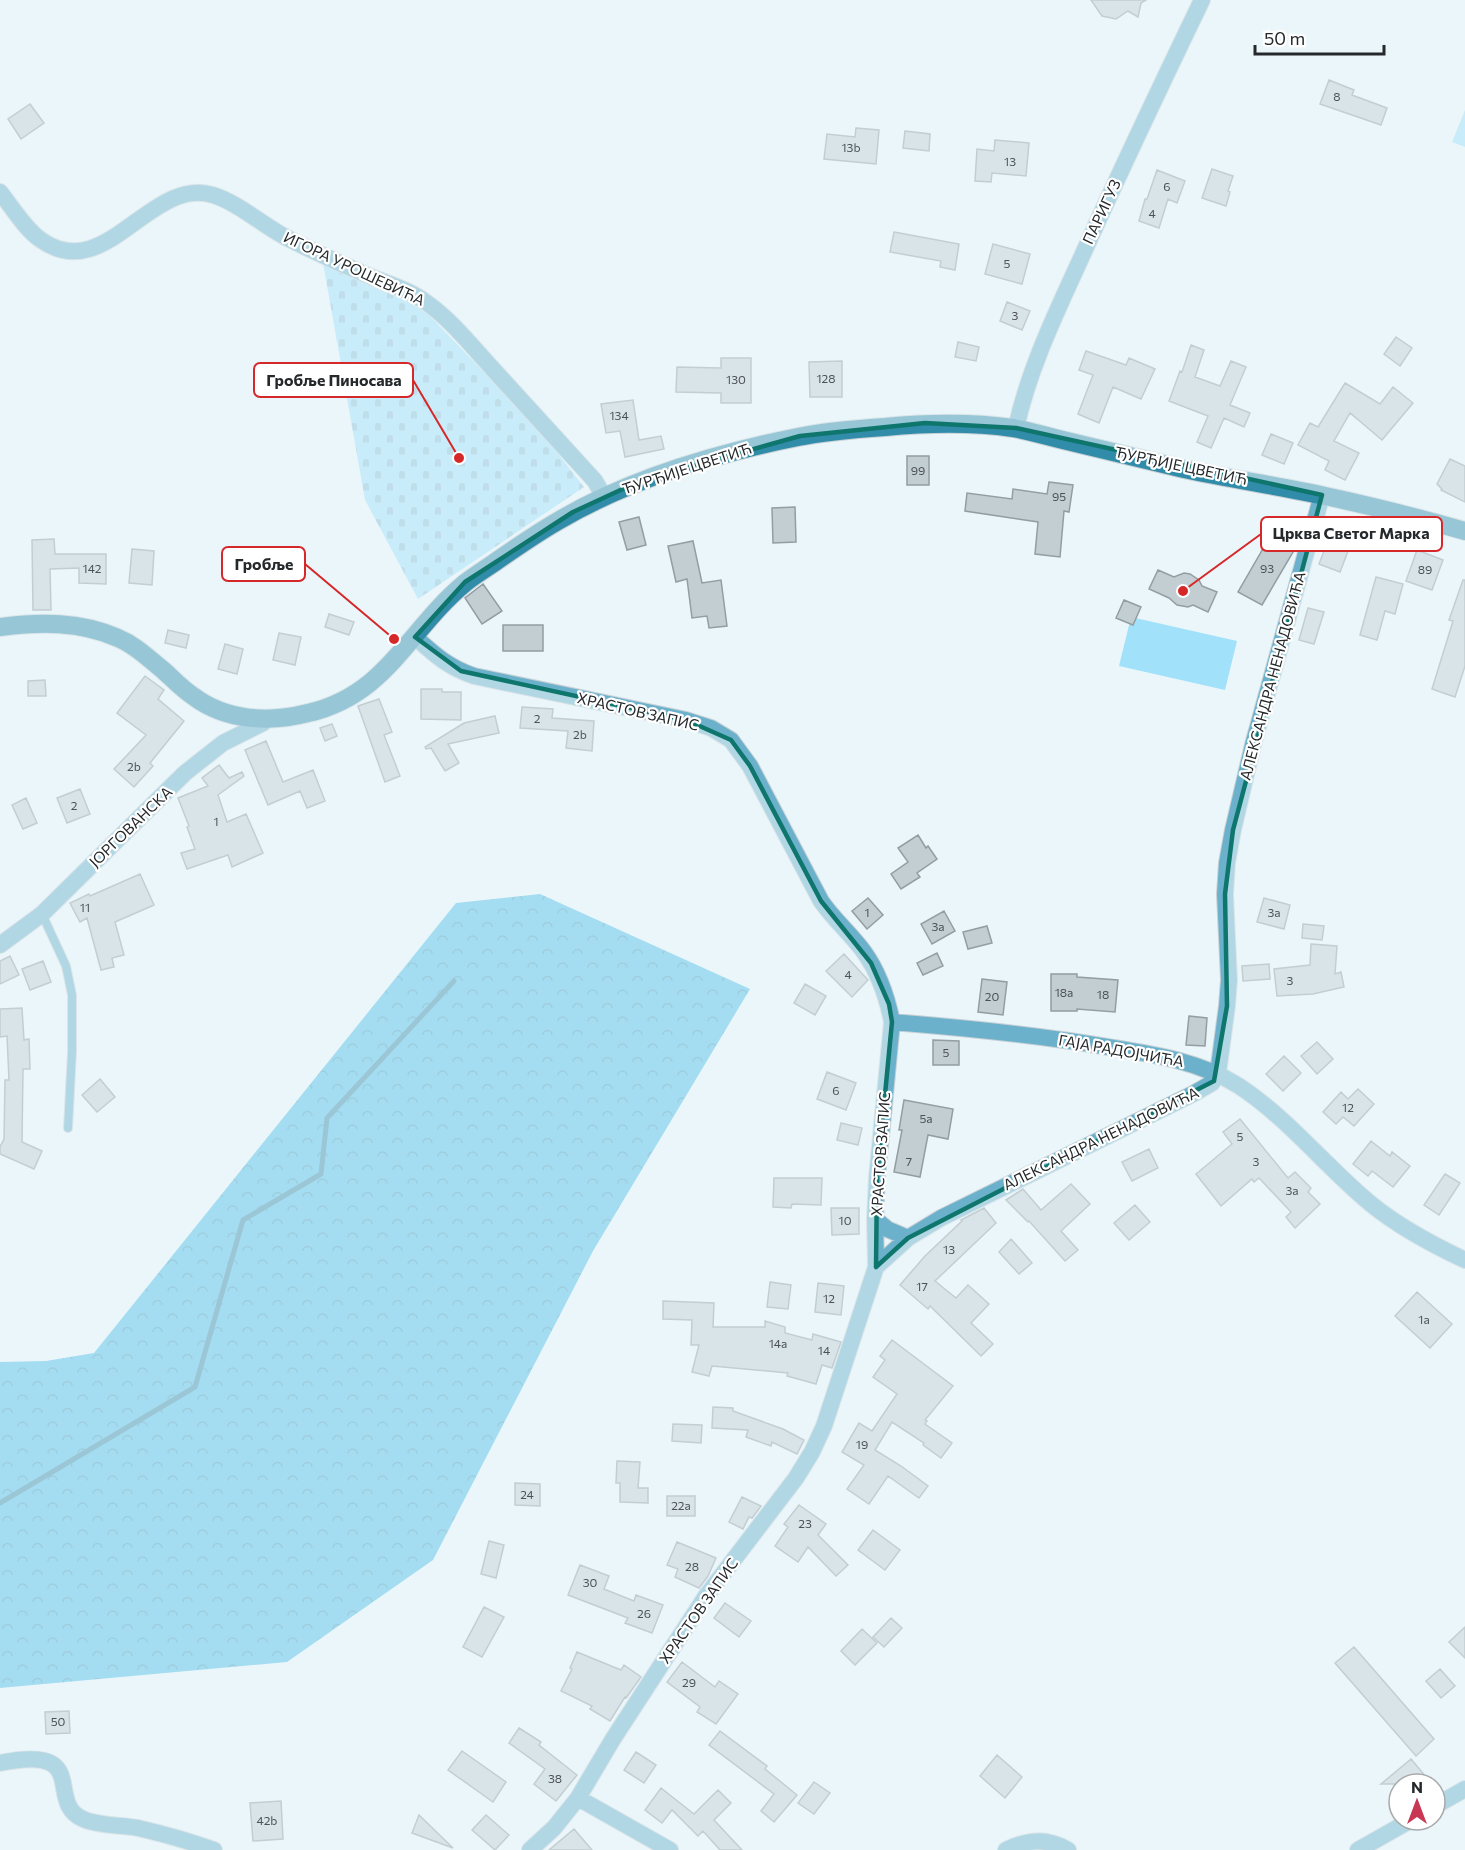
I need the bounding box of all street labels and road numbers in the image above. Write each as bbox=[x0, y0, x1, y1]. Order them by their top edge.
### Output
street label: ПАРИГУЗ bbox=[1078, 176, 1124, 247]
street label: ИГОРА УРОШЕВИЋА bbox=[281, 227, 428, 309]
street label: ЂУРЂИЈЕ ЦВЕТИЋ bbox=[620, 439, 754, 497]
street label: ЂУРЂИЈЕ ЦВЕТИЋ bbox=[1113, 442, 1249, 488]
street label: АЛЕКСАНДРА НЕНАДОВИЋА bbox=[1235, 569, 1309, 782]
street label: ХРАСТОВ ЗАПИС bbox=[575, 688, 701, 734]
street label: ЈОРГОВАНСКА bbox=[85, 782, 175, 870]
street label: ГАЈА РАДОЈЧИЋА bbox=[1057, 1030, 1185, 1070]
street label: АЛЕКСАНДРА НЕНАДОВИЋА bbox=[1000, 1083, 1201, 1193]
street label: ХРАСТОВ ЗАПИС bbox=[867, 1091, 893, 1217]
street label: ХРАСТОВ ЗАПИС bbox=[655, 1554, 741, 1667]

